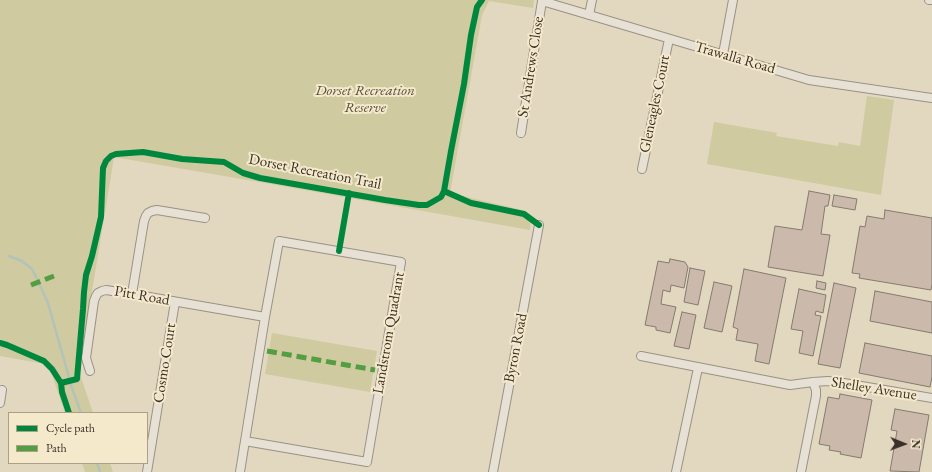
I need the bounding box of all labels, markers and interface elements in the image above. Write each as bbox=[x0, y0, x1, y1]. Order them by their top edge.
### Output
street label: St Andrews Close bbox=[514, 15, 548, 119]
street label: Trawalla Road bbox=[693, 38, 777, 78]
street label: Gleneagles Court bbox=[636, 53, 674, 155]
park label: Dorset Recreation Reserve bbox=[315, 82, 415, 117]
street label: Dorset Recreation Trail bbox=[247, 150, 383, 194]
street label: Landstrom Quadrant bbox=[369, 271, 409, 395]
street label: Pitt Road bbox=[113, 282, 171, 310]
street label: Byron Road bbox=[500, 312, 532, 384]
street label: Cosmo Court bbox=[150, 322, 180, 404]
street label: Shelley Avenue bbox=[830, 373, 918, 405]
legend bbox=[8, 412, 148, 464]
text: Cycle path bbox=[46, 420, 95, 436]
north arrow bbox=[884, 424, 924, 464]
text: Path bbox=[46, 440, 67, 456]
text: N bbox=[909, 440, 923, 449]

